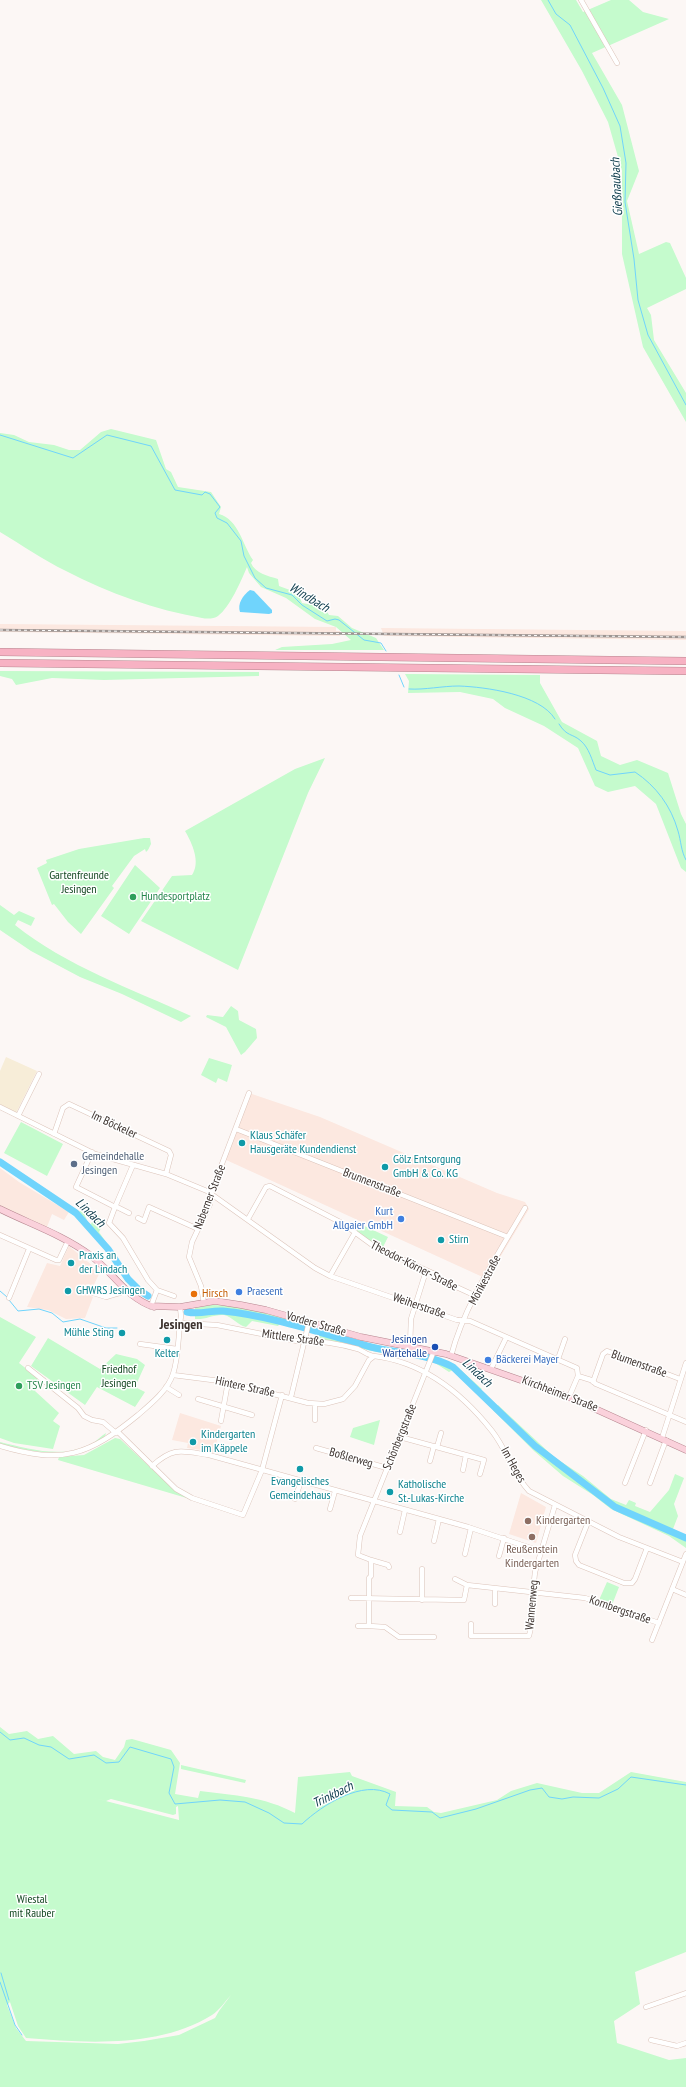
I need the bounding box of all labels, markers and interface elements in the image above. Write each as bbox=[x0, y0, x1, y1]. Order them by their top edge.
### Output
water label: Gießnaubach bbox=[608, 157, 626, 217]
water label: Windbach bbox=[286, 580, 332, 616]
park label: Gartenfreunde Jesingen bbox=[49, 869, 109, 897]
place label: Hundesportplatz bbox=[141, 890, 210, 904]
marker: Hundesportplatz bbox=[128, 892, 138, 902]
street label: Im Böckeler bbox=[89, 1108, 139, 1142]
place label: Klaus Schäfer Hausgeräte Kundendienst bbox=[250, 1129, 356, 1157]
marker: Klaus Schäfer Hausgeräte Kundendienst bbox=[237, 1138, 247, 1148]
place label: Gemeindehalle Jesingen bbox=[82, 1150, 144, 1178]
place label: Gölz Entsorgung GmbH & Co. KG bbox=[393, 1153, 461, 1181]
marker: Gemeindehalle Jesingen bbox=[69, 1159, 79, 1169]
marker: Gölz Entsorgung GmbH & Co. KG bbox=[380, 1162, 390, 1172]
street label: Naberner Straße bbox=[191, 1163, 229, 1231]
street label: Brunnenstraße bbox=[341, 1165, 403, 1201]
water label: Lindach bbox=[72, 1195, 108, 1231]
place label: Kurt Allgaier GmbH bbox=[333, 1205, 393, 1233]
marker: Kurt Allgaier GmbH bbox=[396, 1214, 406, 1224]
place label: Stirn bbox=[449, 1233, 469, 1247]
marker: Stirn bbox=[436, 1235, 446, 1245]
street label: Theodor-Körner-Straße bbox=[368, 1238, 460, 1294]
place label: Praxis an der Lindach bbox=[79, 1249, 127, 1277]
street label: Mörikestraße bbox=[466, 1253, 504, 1307]
marker: Praxis an der Lindach bbox=[66, 1258, 76, 1268]
place label: GHWRS Jesingen bbox=[76, 1284, 145, 1298]
place label: Praesent bbox=[247, 1285, 283, 1299]
marker: GHWRS Jesingen bbox=[63, 1286, 73, 1296]
place label: Hirsch bbox=[202, 1287, 228, 1301]
marker: Praesent bbox=[234, 1287, 244, 1297]
marker: Hirsch bbox=[189, 1289, 199, 1299]
street label: Weiherstraße bbox=[391, 1290, 447, 1322]
street label: Vordere Straße bbox=[284, 1309, 348, 1339]
district label: Jesingen bbox=[160, 1317, 202, 1333]
place label: Mühle Sting bbox=[64, 1326, 114, 1340]
street label: Mittlere Straße bbox=[261, 1327, 325, 1349]
marker: Mühle Sting bbox=[117, 1328, 127, 1338]
place label: Jesingen Wartehalle bbox=[382, 1333, 427, 1361]
marker: Kelter bbox=[162, 1335, 172, 1345]
marker: Jesingen Wartehalle bbox=[430, 1342, 440, 1352]
place label: Kelter bbox=[155, 1347, 179, 1361]
street label: Blumenstraße bbox=[609, 1347, 669, 1381]
place label: Bäckerei Mayer bbox=[496, 1353, 559, 1367]
water label: Lindach bbox=[459, 1355, 495, 1391]
marker: Bäckerei Mayer bbox=[483, 1355, 493, 1365]
park label: Friedhof Jesingen bbox=[101, 1363, 137, 1391]
street label: Kirchheimer Straße bbox=[520, 1373, 600, 1415]
street label: Hintere Straße bbox=[214, 1374, 276, 1400]
place label: TSV Jesingen bbox=[27, 1379, 81, 1393]
marker: TSV Jesingen bbox=[14, 1381, 24, 1391]
street label: Schönbergstraße bbox=[380, 1402, 420, 1472]
place label: Kindergarten im Käppele bbox=[201, 1428, 255, 1456]
marker: Kindergarten im Käppele bbox=[188, 1437, 198, 1447]
street label: Boßlerweg bbox=[328, 1445, 374, 1471]
street label: Im Heges bbox=[497, 1445, 529, 1485]
marker: Evangelisches Gemeindehaus bbox=[295, 1464, 305, 1474]
place label: Evangelisches Gemeindehaus bbox=[270, 1475, 330, 1503]
place label: Katholische St.-Lukas-Kirche bbox=[398, 1478, 464, 1506]
marker: Katholische St.-Lukas-Kirche bbox=[385, 1487, 395, 1497]
place label: Kindergarten bbox=[536, 1514, 590, 1528]
marker: Kindergarten bbox=[523, 1516, 533, 1526]
marker: Reußenstein Kindergarten bbox=[527, 1532, 537, 1542]
place label: Reußenstein Kindergarten bbox=[505, 1543, 559, 1571]
street label: Wannenweg bbox=[523, 1579, 541, 1631]
street label: Kornbergstraße bbox=[587, 1593, 653, 1627]
water label: Trinkbach bbox=[310, 1779, 356, 1811]
park label: Wiestal mit Rauber bbox=[9, 1893, 55, 1921]

